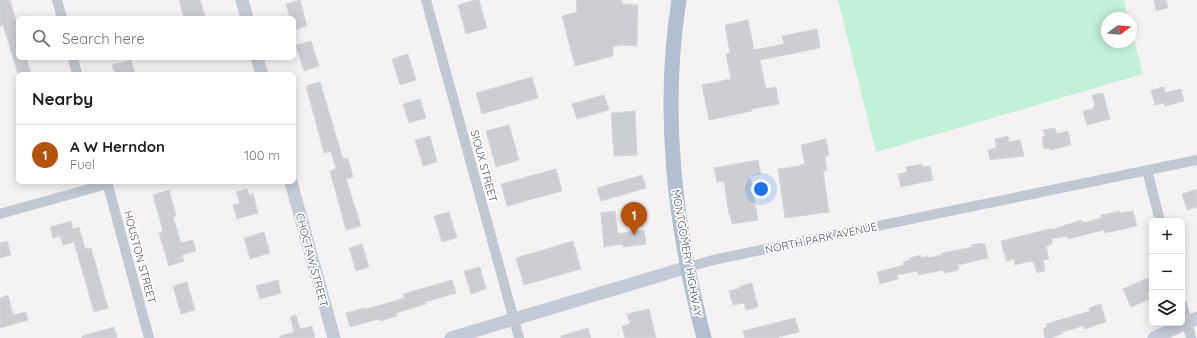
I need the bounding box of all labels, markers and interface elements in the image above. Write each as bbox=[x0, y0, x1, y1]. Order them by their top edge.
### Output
north arrow bbox=[1101, 12, 1137, 48]
search box bbox=[16, 16, 296, 60]
icon: search bbox=[30, 27, 52, 49]
text: Search here bbox=[62, 29, 145, 48]
text: Nearby bbox=[32, 88, 93, 109]
street label: SIOUX STREET bbox=[468, 128, 500, 204]
text: A W Herndon bbox=[70, 137, 165, 156]
text: 1 bbox=[42, 147, 48, 163]
text: 100 m bbox=[244, 147, 280, 163]
text: Fuel bbox=[70, 156, 95, 172]
your location bbox=[751, 179, 771, 199]
street label: MONTGOMERY HIGHWAY bbox=[669, 188, 705, 318]
pin: 1 bbox=[621, 202, 647, 235]
street label: HOUSTON STREET bbox=[121, 209, 159, 305]
street label: CHOCTAW STREET bbox=[293, 212, 331, 309]
map controls bbox=[1149, 218, 1185, 326]
button: + bbox=[1149, 218, 1185, 254]
street label: NORTH PARK AVENUE bbox=[764, 219, 878, 257]
button: − bbox=[1149, 254, 1185, 290]
button: layers bbox=[1149, 290, 1185, 326]

